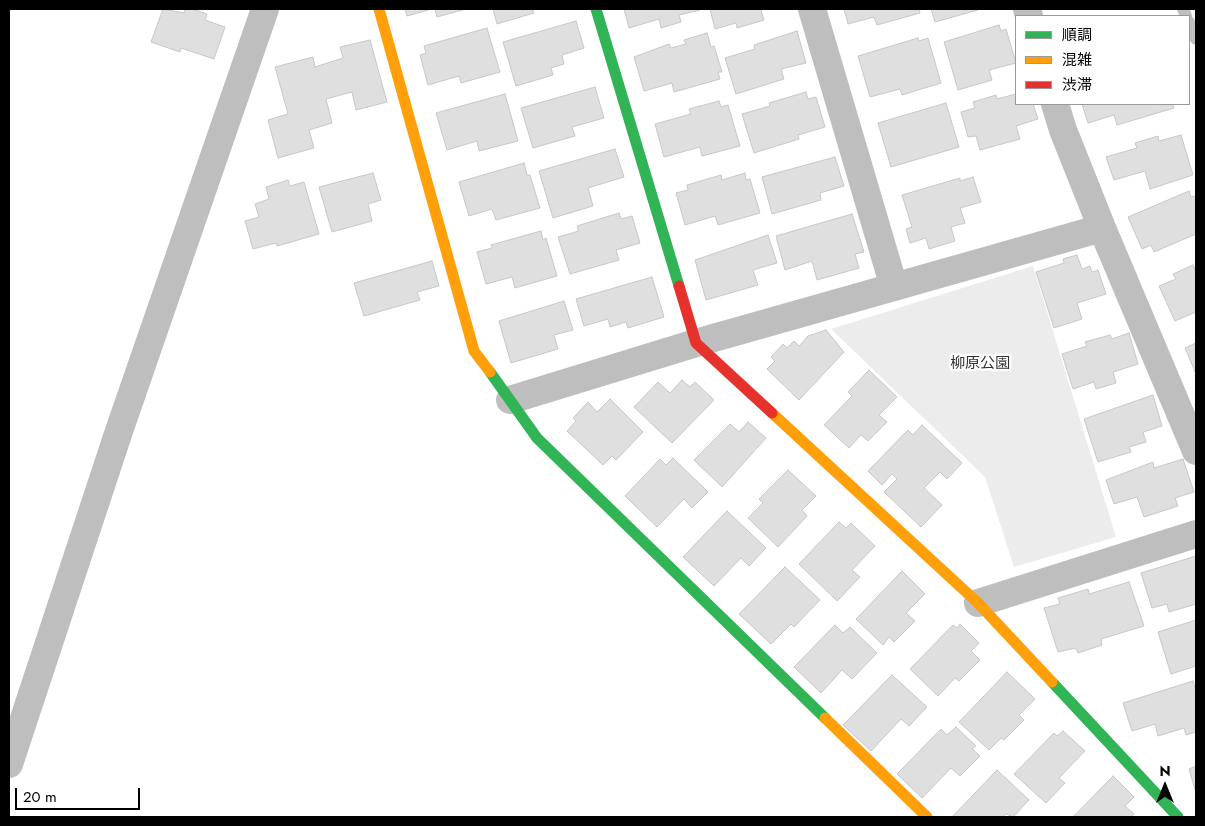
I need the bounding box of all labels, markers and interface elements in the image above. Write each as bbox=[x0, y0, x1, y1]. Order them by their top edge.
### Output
legend bbox=[1015, 15, 1190, 105]
text: 順調 bbox=[1062, 24, 1092, 46]
text: 混雑 bbox=[1062, 49, 1092, 71]
text: 渋滞 bbox=[1062, 74, 1092, 96]
park label: 柳原公園 bbox=[950, 355, 1010, 373]
north arrow bbox=[1140, 761, 1190, 811]
text: N bbox=[1159, 761, 1171, 781]
scale bar bbox=[18, 778, 142, 810]
text: 20 m bbox=[23, 786, 57, 808]

